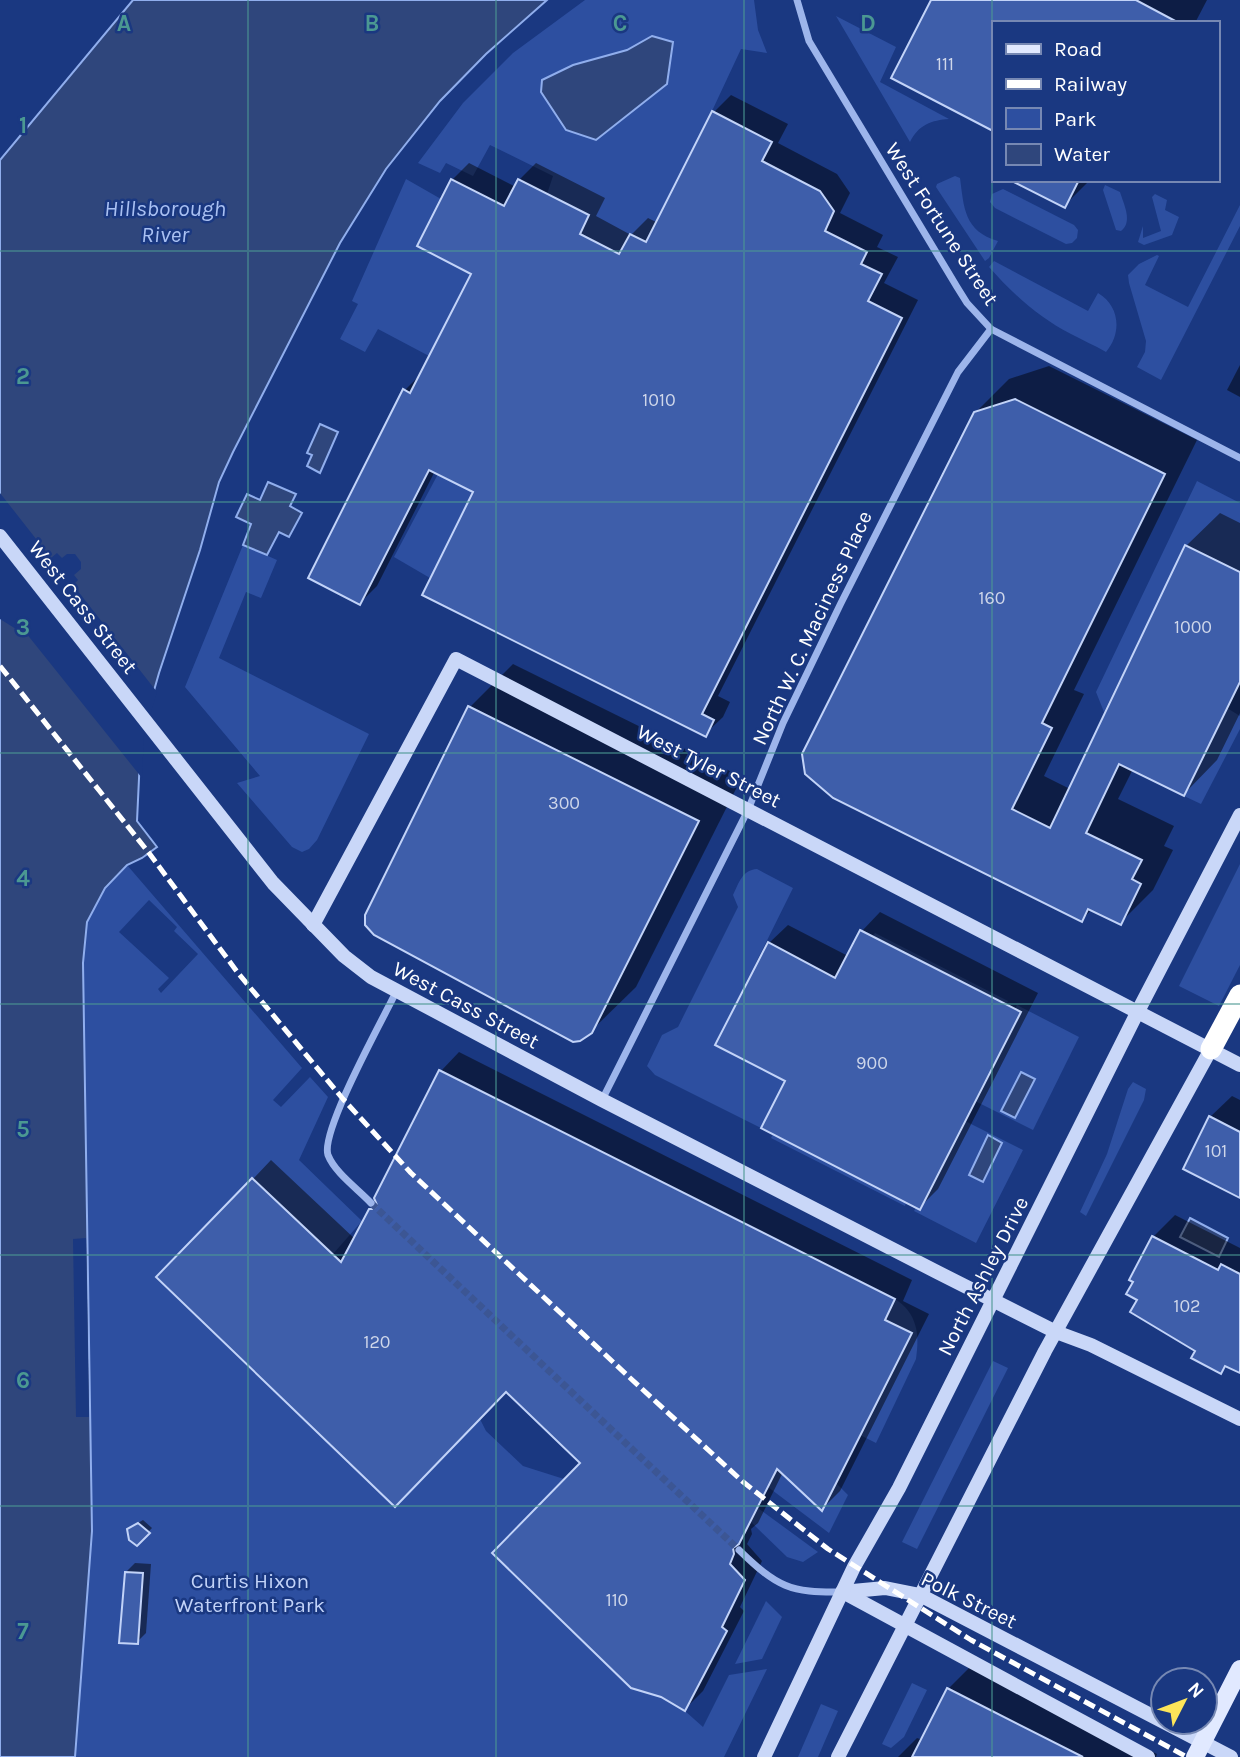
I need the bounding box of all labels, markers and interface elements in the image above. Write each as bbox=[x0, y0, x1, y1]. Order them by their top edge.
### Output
text: A bbox=[117, 10, 131, 37]
text: B bbox=[365, 10, 379, 37]
text: C bbox=[613, 10, 627, 37]
text: D bbox=[860, 10, 876, 37]
legend bbox=[992, 21, 1219, 182]
text: Road bbox=[1054, 37, 1102, 61]
house number: 111 bbox=[936, 53, 954, 75]
text: Railway bbox=[1054, 72, 1127, 96]
text: Park bbox=[1054, 107, 1097, 131]
text: 1 bbox=[19, 112, 27, 139]
street label: West Fortune Street bbox=[880, 138, 1004, 310]
text: Water bbox=[1054, 142, 1110, 166]
water label: Hillsborough River bbox=[104, 195, 226, 248]
text: 2 bbox=[16, 363, 30, 390]
house number: 1010 bbox=[642, 389, 676, 411]
street label: North W. C. Maciness Place bbox=[747, 507, 877, 749]
street label: West Cass Street bbox=[24, 536, 142, 678]
house number: 160 bbox=[979, 587, 1005, 609]
text: 3 bbox=[16, 614, 30, 641]
house number: 1000 bbox=[1174, 616, 1212, 638]
street label: West Tyler Street bbox=[633, 719, 785, 813]
house number: 300 bbox=[548, 792, 580, 814]
text: 4 bbox=[16, 865, 30, 892]
street label: West Cass Street bbox=[389, 956, 543, 1054]
house number: 900 bbox=[856, 1052, 888, 1074]
text: 5 bbox=[16, 1116, 30, 1143]
house number: 101 bbox=[1205, 1140, 1227, 1162]
street label: North Ashley Drive bbox=[933, 1192, 1033, 1360]
house number: 102 bbox=[1173, 1295, 1201, 1317]
house number: 120 bbox=[363, 1331, 391, 1353]
text: 6 bbox=[16, 1367, 30, 1394]
street label: Polk Street bbox=[917, 1567, 1021, 1634]
park label: Curtis Hixon Waterfront Park bbox=[175, 1569, 325, 1617]
house number: 110 bbox=[606, 1589, 628, 1611]
text: 7 bbox=[17, 1618, 29, 1645]
north arrow bbox=[1149, 1666, 1219, 1736]
text: N bbox=[1183, 1678, 1209, 1703]

